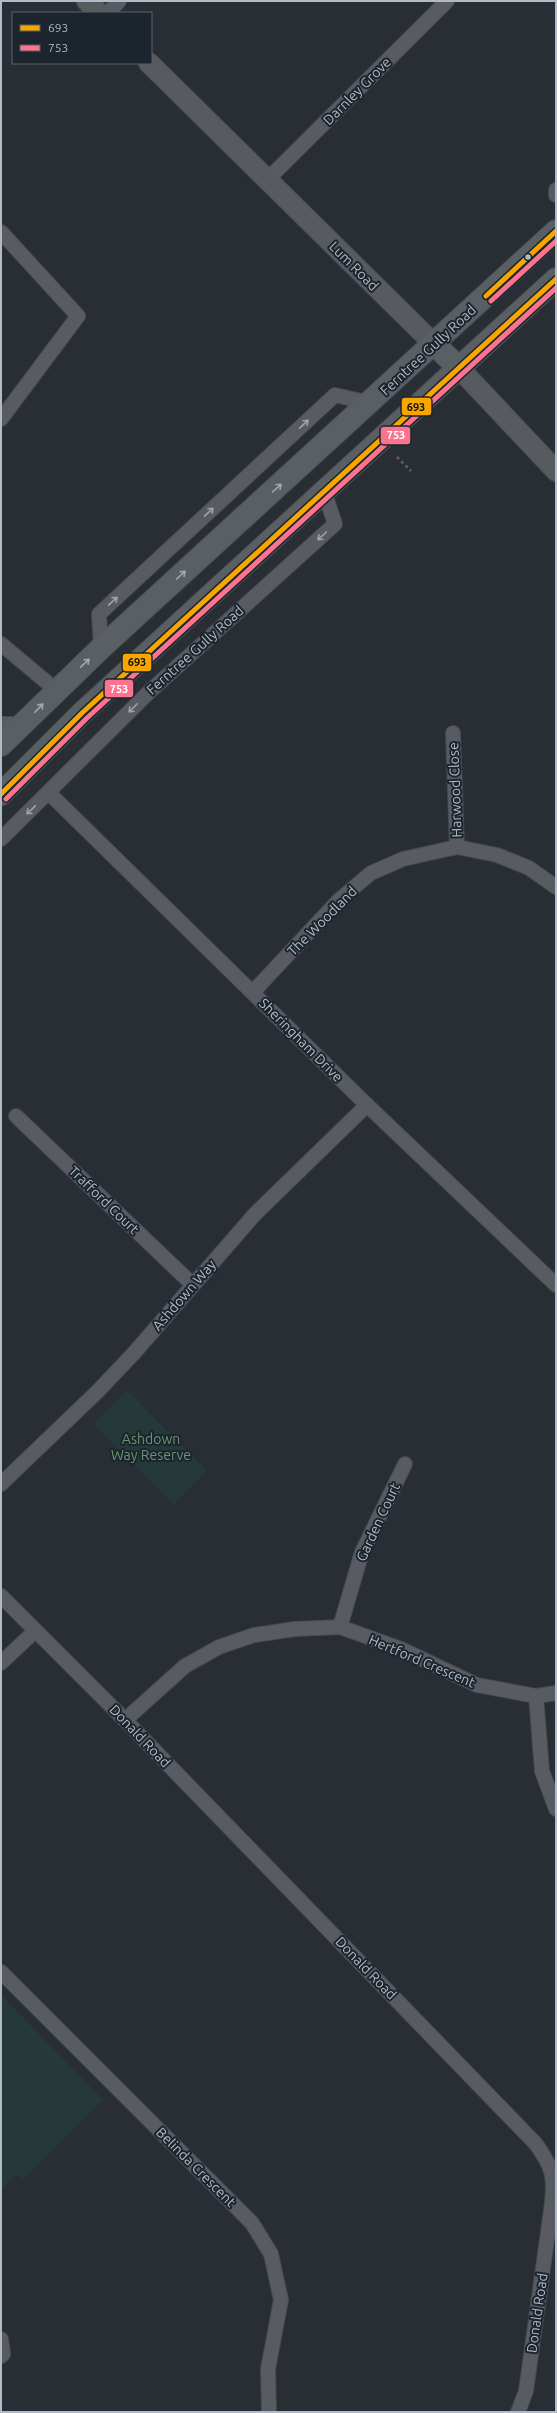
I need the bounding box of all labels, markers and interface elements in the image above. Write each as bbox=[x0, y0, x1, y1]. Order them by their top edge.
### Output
legend bbox=[12, 12, 152, 64]
text: 693 bbox=[48, 21, 68, 34]
text: 753 bbox=[48, 41, 68, 54]
street label: Darnley Grove bbox=[320, 54, 394, 128]
street label: Lum Road bbox=[326, 238, 382, 294]
unlabelled marker bbox=[523, 252, 533, 262]
street label: Ferntree Gully Road bbox=[377, 302, 479, 398]
line badge: 693 bbox=[401, 397, 432, 416]
text: 693 bbox=[407, 401, 425, 413]
one-way arrow bbox=[299, 419, 309, 429]
line badge: 753 bbox=[380, 426, 411, 445]
text: 753 bbox=[387, 429, 405, 441]
one-way arrow bbox=[272, 483, 282, 493]
one-way arrow bbox=[203, 508, 214, 517]
one-way arrow bbox=[317, 531, 327, 540]
one-way arrow bbox=[175, 571, 186, 580]
one-way arrow bbox=[108, 596, 118, 606]
street label: Ferntree Gully Road bbox=[143, 602, 247, 698]
line badge: 693 bbox=[122, 653, 152, 672]
text: 693 bbox=[128, 656, 146, 668]
one-way arrow bbox=[79, 659, 89, 668]
line badge: 753 bbox=[104, 679, 134, 698]
text: 753 bbox=[110, 683, 128, 695]
one-way arrow bbox=[34, 703, 44, 713]
one-way arrow bbox=[128, 703, 137, 713]
street label: Harwood Close bbox=[445, 742, 465, 838]
one-way arrow bbox=[26, 805, 36, 815]
street label: The Woodland bbox=[284, 883, 360, 959]
street label: Sheringham Drive bbox=[256, 995, 346, 1085]
street label: Trafford Court bbox=[66, 1163, 143, 1238]
street label: Ashdown Way bbox=[149, 1256, 219, 1334]
park label: Ashdown Way Reserve bbox=[111, 1431, 191, 1463]
street label: Garden Court bbox=[353, 1480, 403, 1564]
street label: Hertford Crescent bbox=[366, 1631, 478, 1691]
street label: Donald Road bbox=[106, 1701, 174, 1771]
street label: Donald Road bbox=[332, 1933, 400, 2003]
street label: Belinda Crescent bbox=[153, 2124, 239, 2210]
street label: Donald Road bbox=[523, 2272, 551, 2354]

